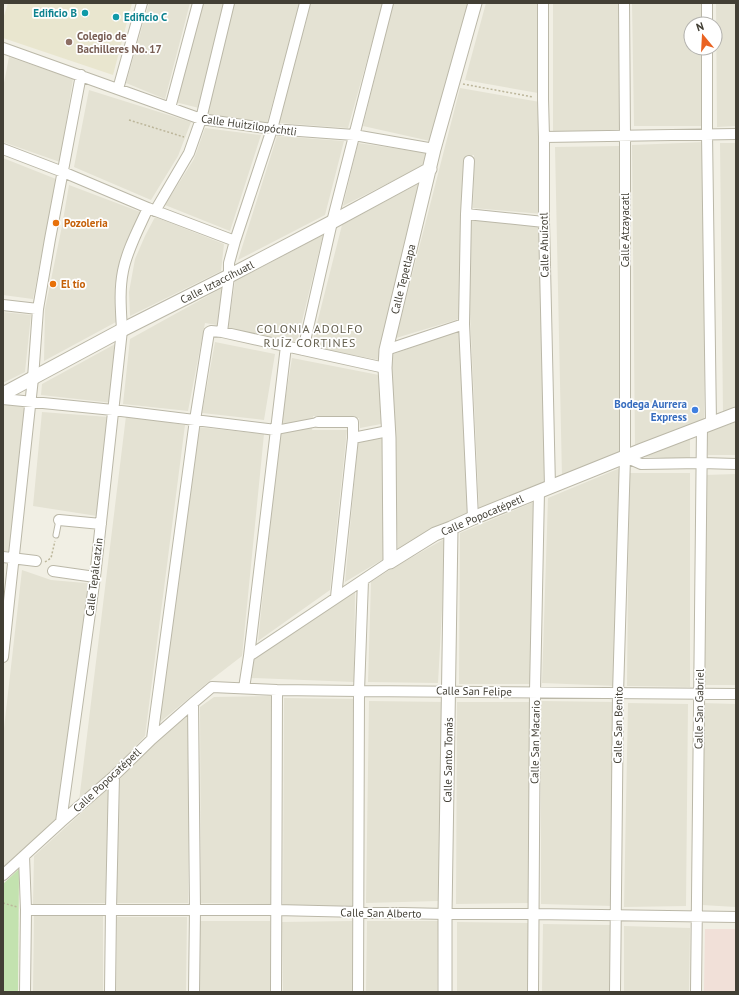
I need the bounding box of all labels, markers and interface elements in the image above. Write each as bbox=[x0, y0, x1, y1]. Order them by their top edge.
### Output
place label: Edificio B bbox=[33, 6, 77, 20]
marker: Edificio B bbox=[80, 8, 90, 18]
place label: Edificio C bbox=[124, 10, 167, 24]
marker: Edificio C bbox=[111, 12, 121, 22]
north arrow bbox=[683, 16, 723, 56]
text: N bbox=[694, 19, 706, 34]
place label: Colegio de Bachilleres No. 17 bbox=[77, 29, 162, 56]
marker: Colegio de Bachilleres No. 17 bbox=[64, 37, 74, 47]
street label: Calle Huitzilopóchtli bbox=[200, 111, 298, 139]
street label: Calle Atzayacatl bbox=[618, 192, 632, 267]
street label: Calle Ahuízotl bbox=[536, 212, 552, 278]
place label: Pozoleria bbox=[64, 216, 108, 230]
marker: Pozoleria bbox=[51, 218, 61, 228]
street label: Calle Tepetlapa bbox=[388, 242, 418, 316]
street label: Calle Iztaccíhuatl bbox=[178, 257, 257, 307]
place label: El tío bbox=[61, 277, 86, 291]
marker: El tío bbox=[48, 279, 58, 289]
district label: COLONIA ADOLFO RUÍZ CORTINES bbox=[257, 321, 363, 350]
place label: Bodega Aurrera Express bbox=[614, 397, 687, 424]
marker: Bodega Aurrera Express bbox=[690, 405, 700, 415]
street label: Calle Popocatépetl bbox=[439, 491, 526, 539]
street label: Calle Tepálcatzin bbox=[82, 537, 106, 617]
street label: Calle San Gabriel bbox=[691, 668, 707, 749]
street label: Calle San Felipe bbox=[436, 683, 512, 699]
street label: Calle San Benito bbox=[610, 686, 626, 764]
street label: Calle San Macario bbox=[527, 700, 543, 784]
street label: Calle Santo Tomás bbox=[440, 717, 456, 803]
street label: Calle Popocatépetl bbox=[70, 744, 145, 815]
street label: Calle San Alberto bbox=[340, 905, 422, 921]

